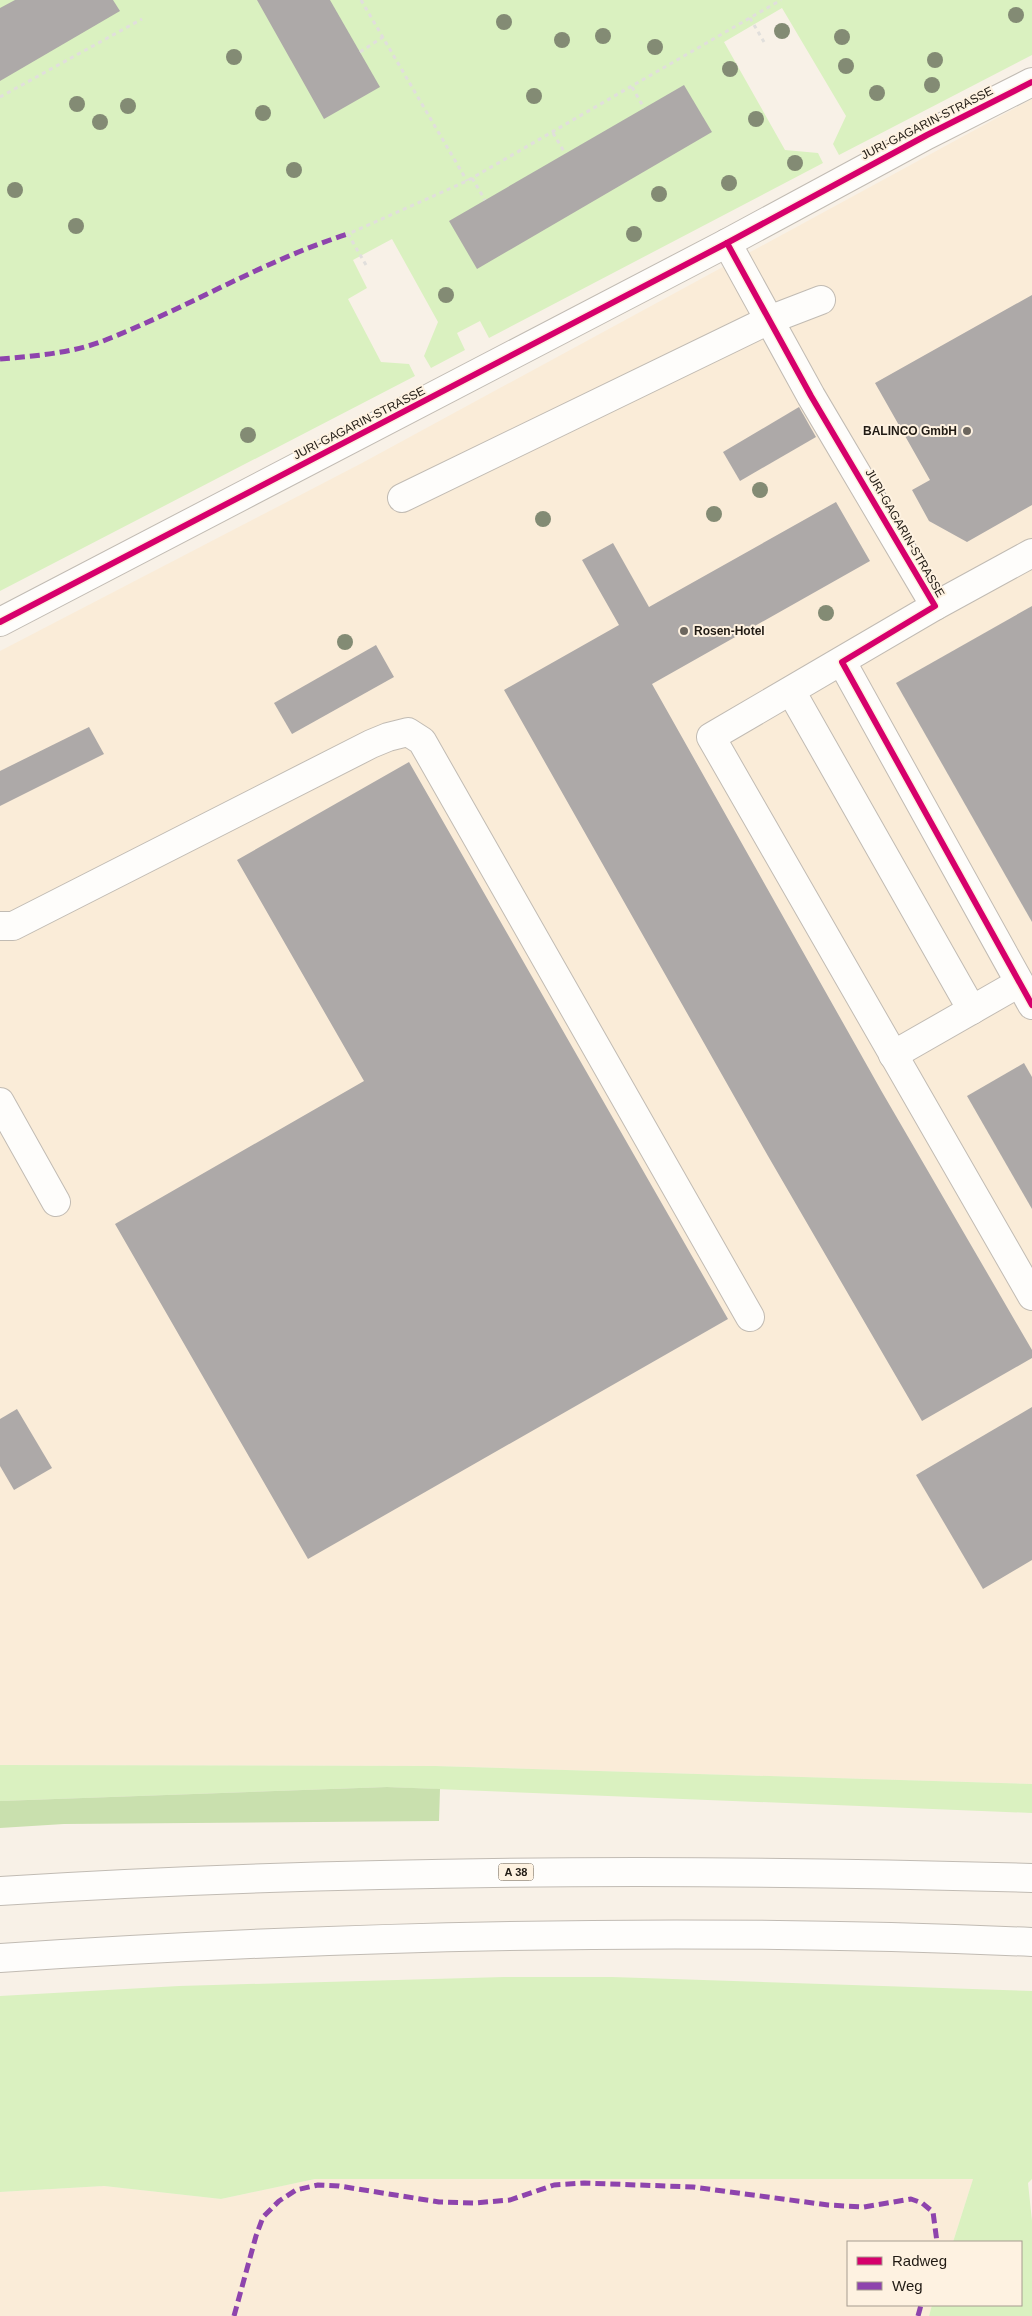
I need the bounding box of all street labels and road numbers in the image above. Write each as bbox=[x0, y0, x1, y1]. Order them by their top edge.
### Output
street label: JURI-GAGARIN-STRASSE bbox=[859, 84, 995, 162]
street label: JURI-GAGARIN-STRASSE bbox=[291, 384, 427, 462]
street label: JURI-GAGARIN-STRASSE bbox=[862, 466, 948, 600]
road number: A 38 bbox=[498, 1864, 534, 1880]

